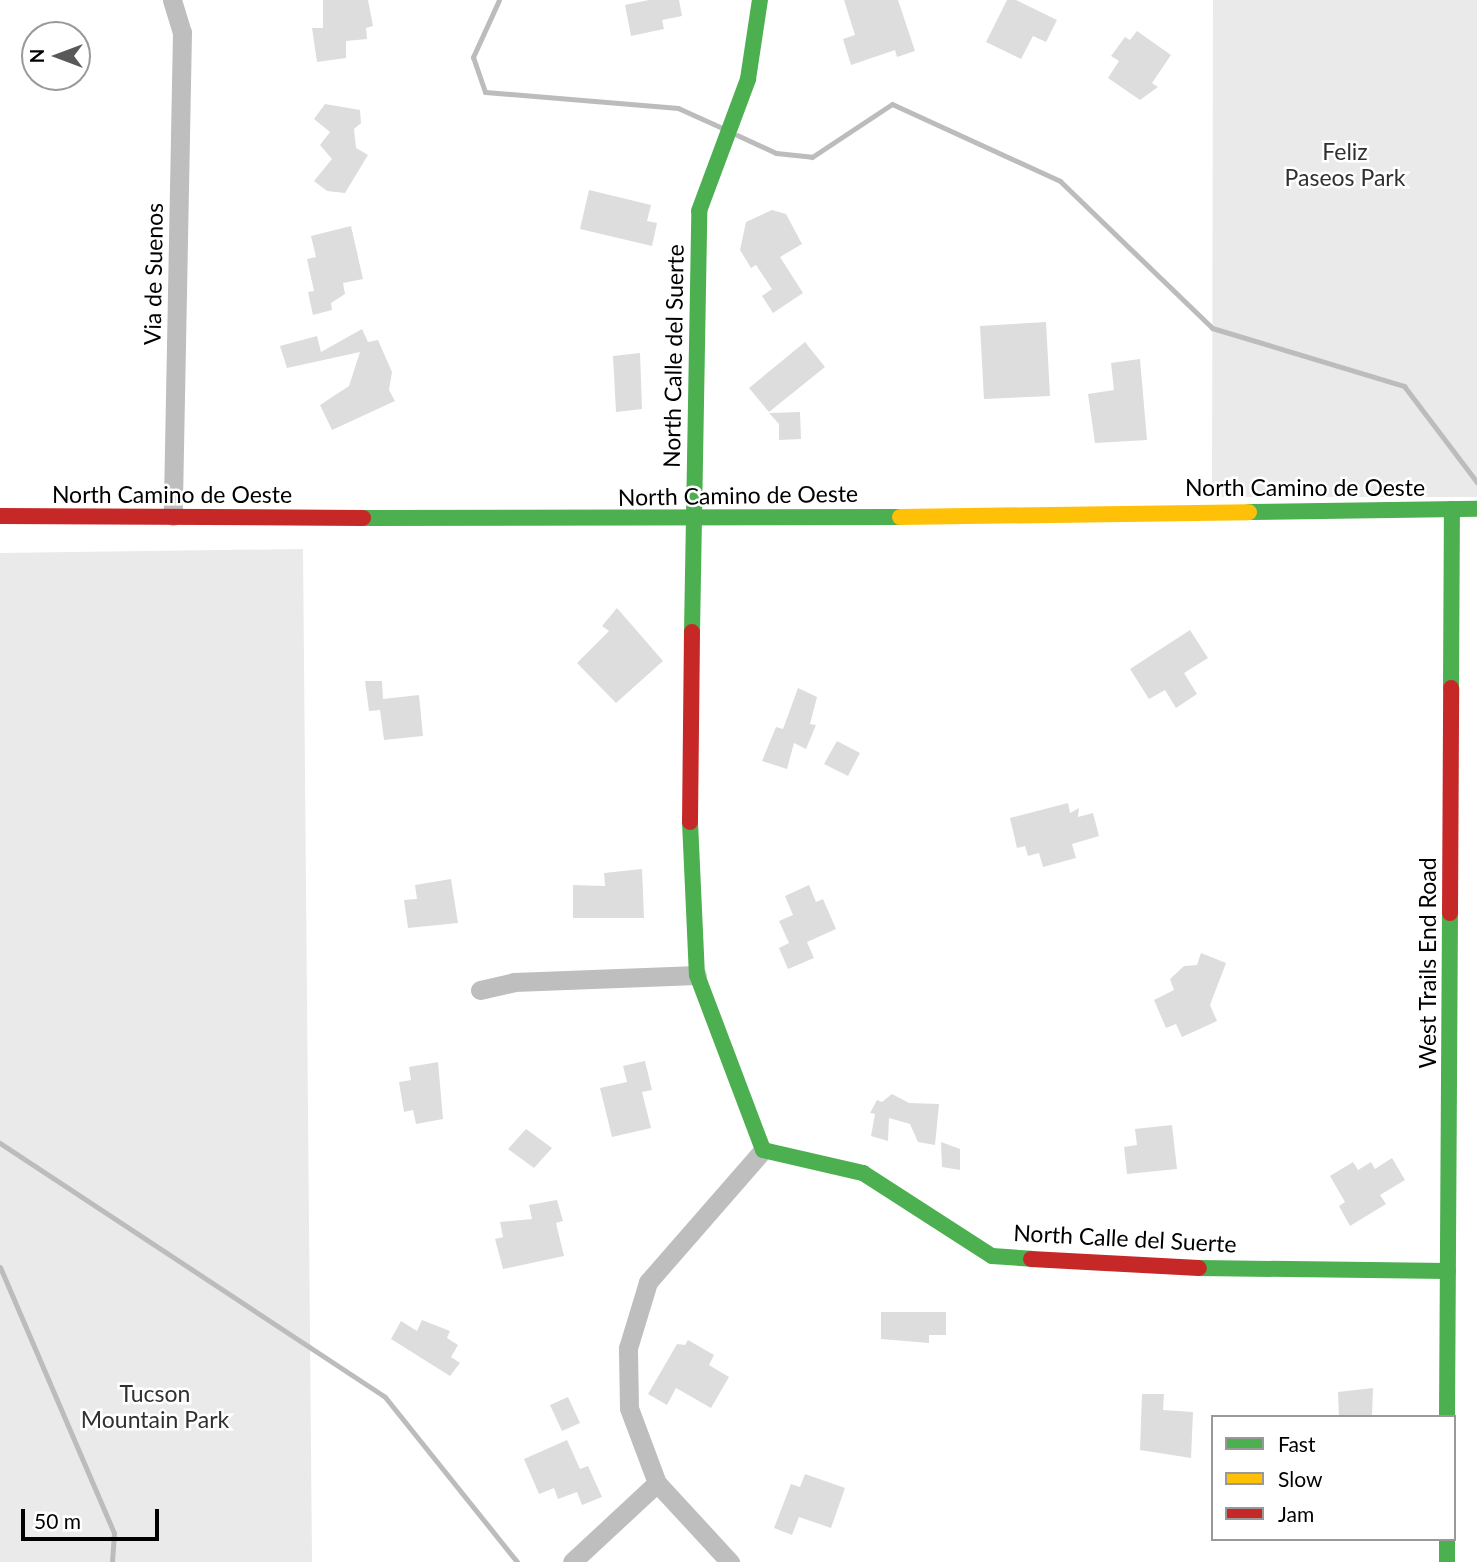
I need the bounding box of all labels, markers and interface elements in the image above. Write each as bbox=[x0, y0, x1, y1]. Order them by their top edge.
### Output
north arrow bbox=[21, 21, 91, 91]
text: N bbox=[25, 49, 48, 63]
park label: Feliz Paseos Park bbox=[1285, 137, 1405, 191]
street label: Via de Suenos bbox=[138, 203, 168, 345]
street label: North Calle del Suerte bbox=[657, 244, 689, 468]
street label: North Camino de Oeste bbox=[1185, 473, 1425, 501]
street label: North Camino de Oeste bbox=[618, 479, 858, 511]
street label: North Camino de Oeste bbox=[52, 480, 292, 508]
street label: West Trails End Road bbox=[1413, 857, 1441, 1069]
street label: North Calle del Suerte bbox=[1013, 1218, 1237, 1258]
park label: Tucson Mountain Park bbox=[81, 1379, 229, 1433]
legend bbox=[1211, 1415, 1456, 1541]
text: Fast bbox=[1278, 1431, 1315, 1456]
text: Slow bbox=[1278, 1466, 1322, 1491]
scale bar bbox=[24, 1496, 163, 1540]
text: Jam bbox=[1278, 1501, 1314, 1526]
text: 50 m bbox=[34, 1508, 81, 1533]

